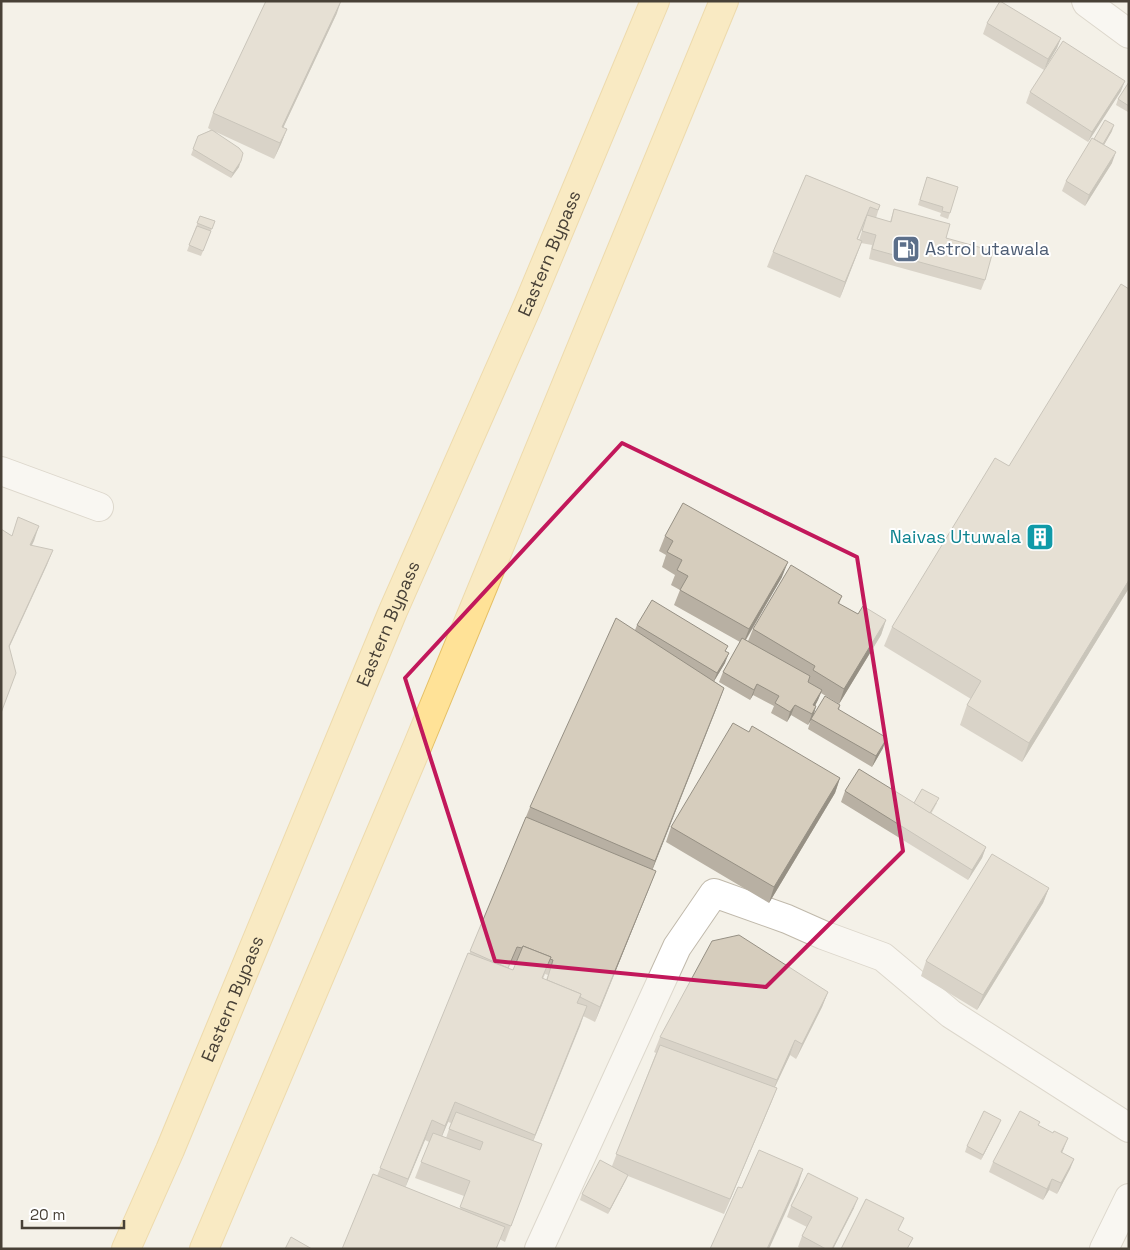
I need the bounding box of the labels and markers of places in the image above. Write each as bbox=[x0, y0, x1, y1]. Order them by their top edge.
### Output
fuel station icon: Astrol utawala bbox=[891, 234, 921, 264]
place label: Astrol utawala bbox=[925, 237, 1049, 260]
building icon: Naivas Utuwala bbox=[1025, 522, 1055, 552]
place label: Naivas Utuwala bbox=[890, 525, 1021, 548]

